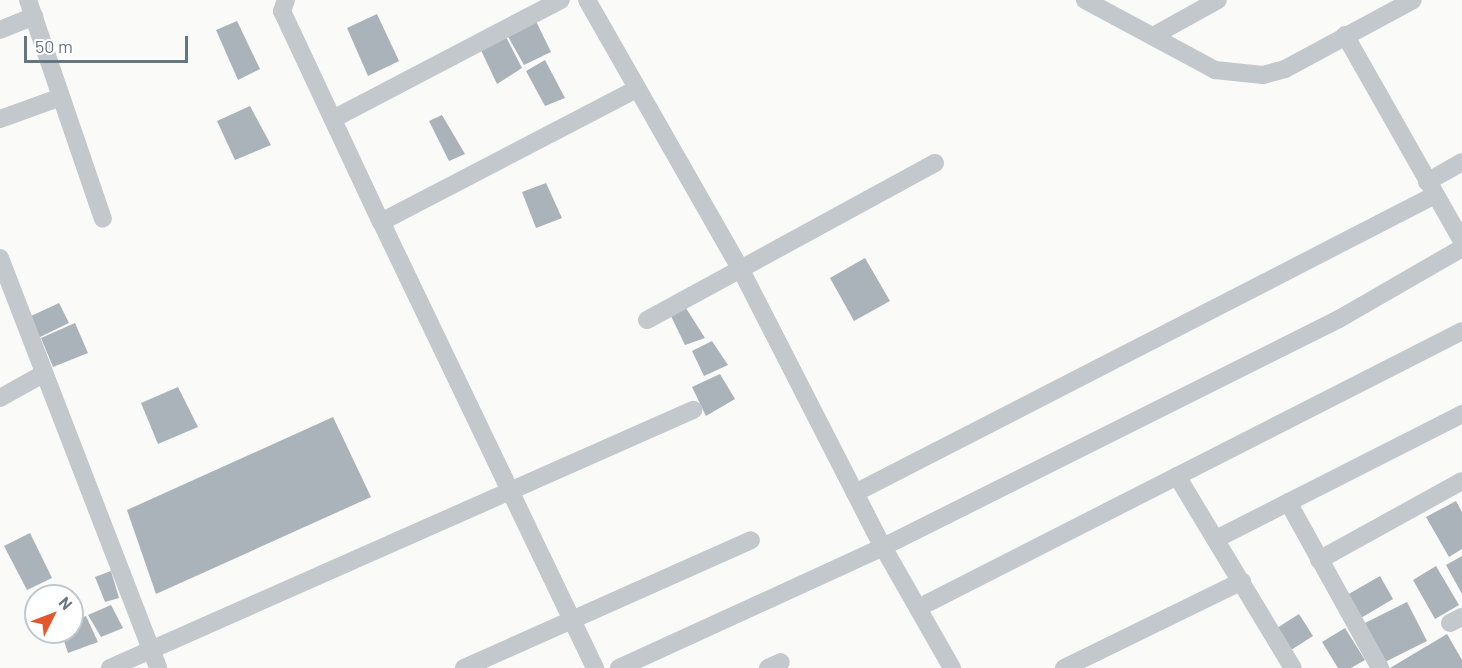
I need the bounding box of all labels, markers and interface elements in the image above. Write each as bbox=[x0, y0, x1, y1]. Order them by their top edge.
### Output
scale bar bbox=[27, 24, 190, 62]
text: 50 m bbox=[35, 35, 73, 57]
north arrow bbox=[24, 584, 84, 644]
text: N bbox=[56, 593, 77, 613]

